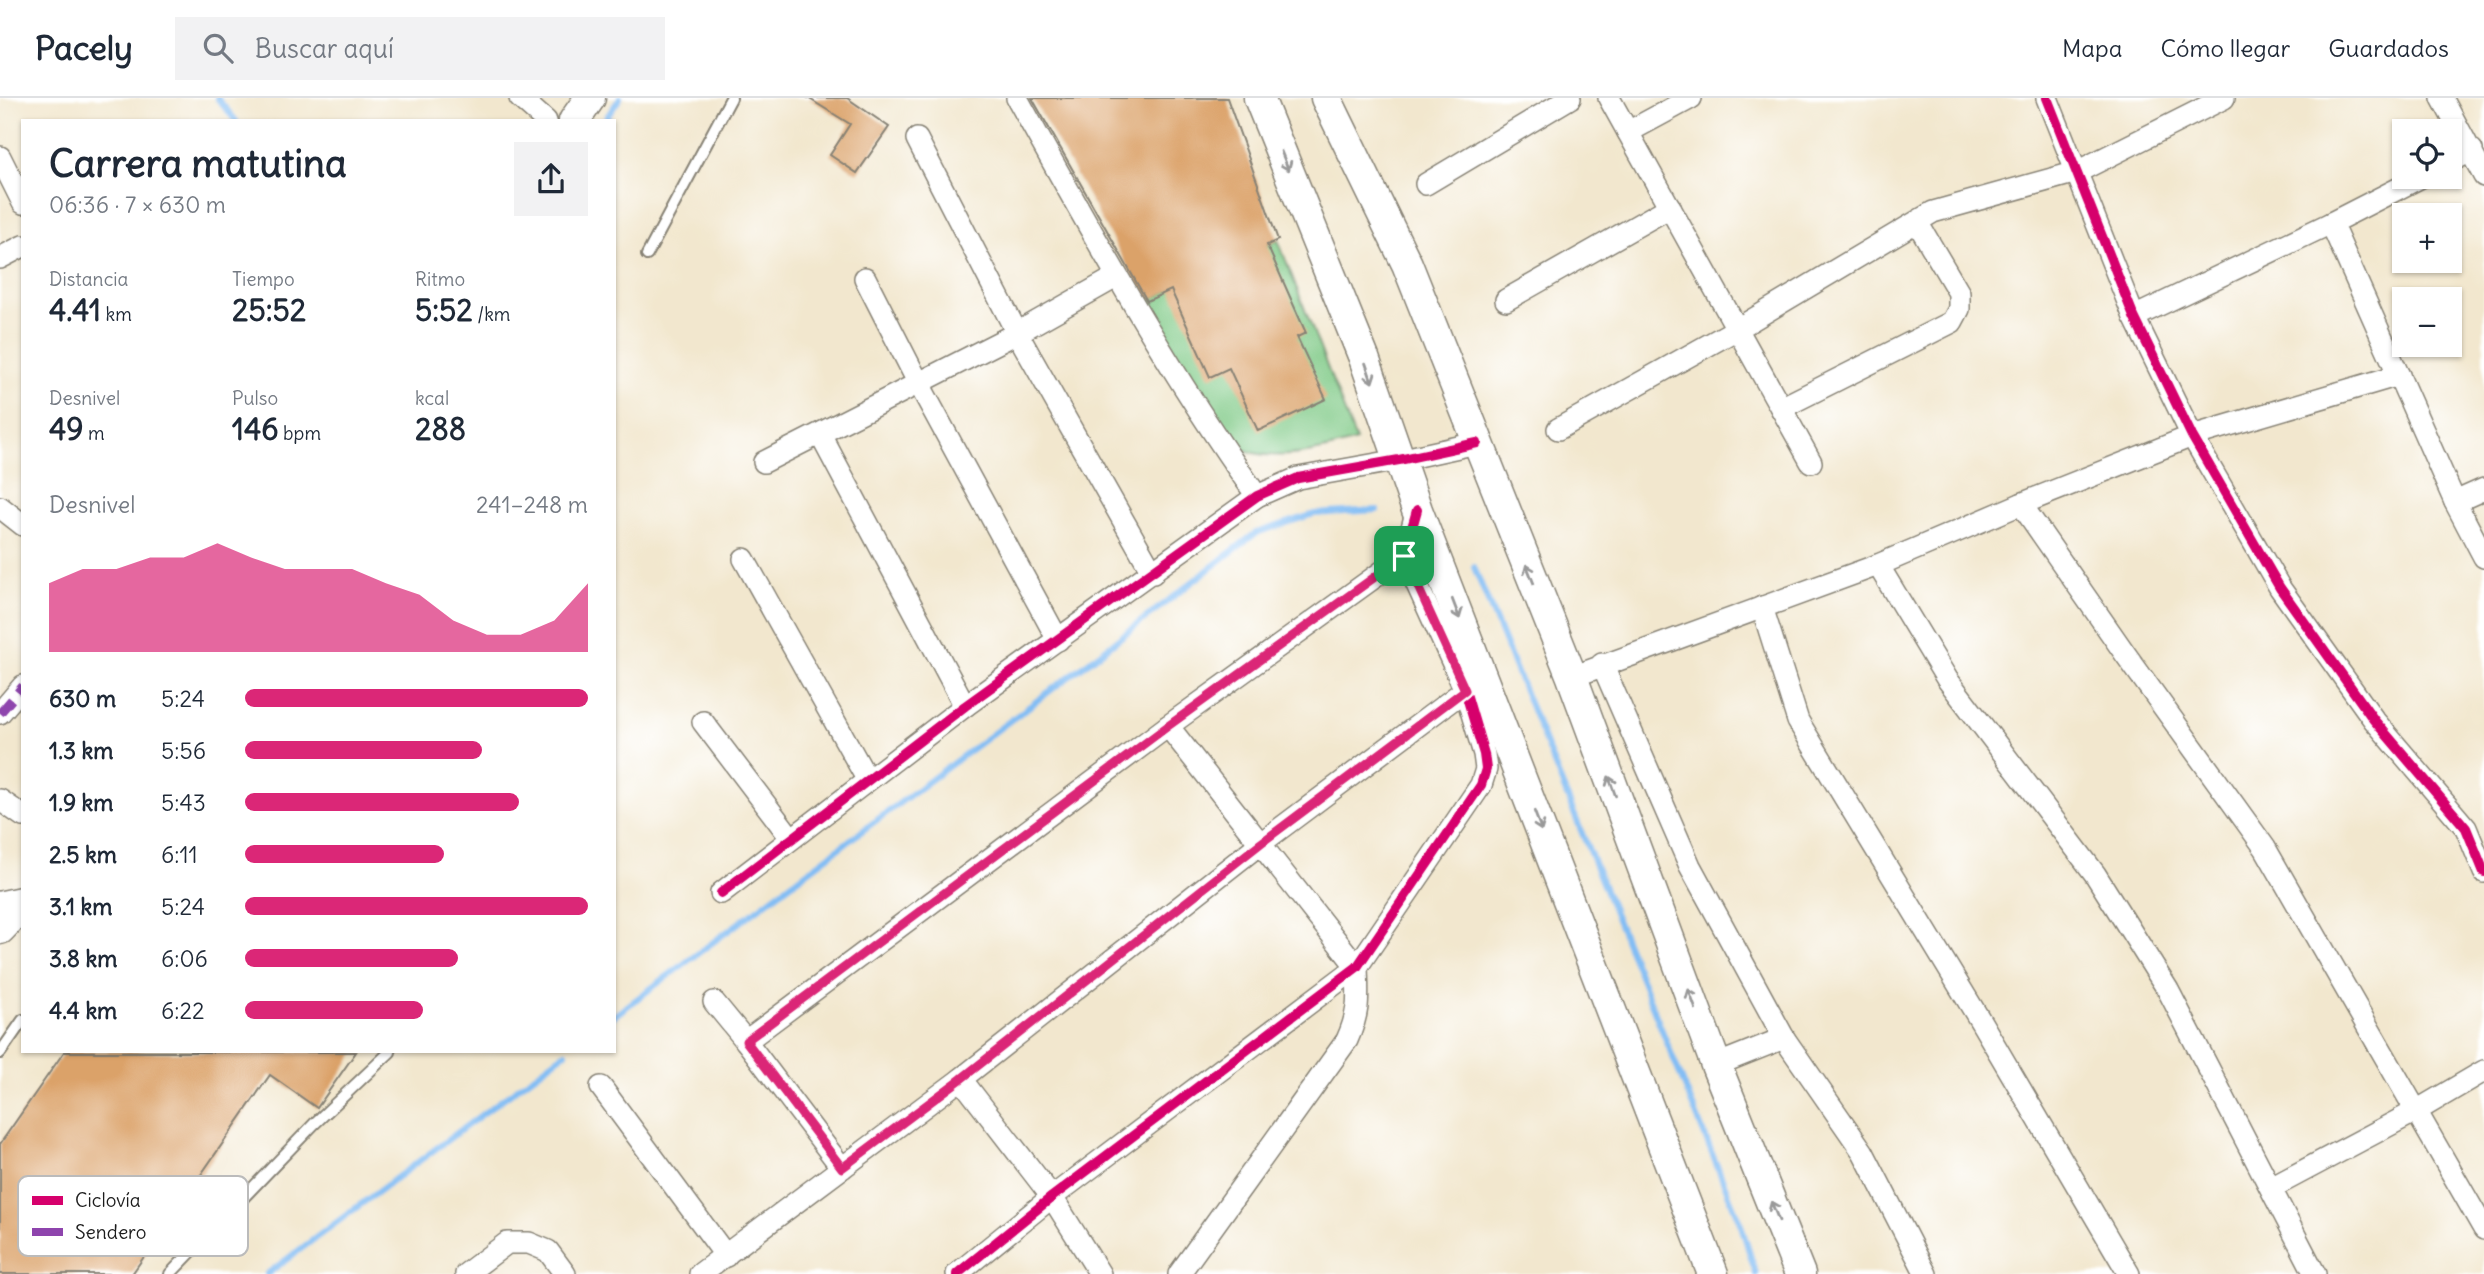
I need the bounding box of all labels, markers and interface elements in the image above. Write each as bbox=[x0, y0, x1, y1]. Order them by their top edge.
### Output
search box bbox=[175, 17, 665, 80]
text: Pacely bbox=[35, 27, 133, 69]
icon: search bbox=[199, 29, 237, 67]
text: Buscar aquí bbox=[255, 32, 394, 65]
text: Mapa bbox=[2062, 33, 2122, 63]
text: Cómo llegar bbox=[2160, 33, 2290, 63]
text: Guardados bbox=[2328, 33, 2449, 63]
map controls bbox=[2392, 119, 2462, 357]
button: locate bbox=[2392, 119, 2462, 189]
text: Carrera matutina bbox=[49, 140, 347, 187]
button: share bbox=[514, 142, 588, 216]
one-way arrow bbox=[1279, 150, 1292, 172]
text: 06:36 · 7 × 630 m bbox=[49, 190, 226, 219]
button: + bbox=[2392, 203, 2462, 273]
text: Distancia bbox=[49, 267, 128, 291]
text: Tiempo bbox=[232, 267, 295, 291]
text: Ritmo bbox=[415, 267, 465, 291]
button: − bbox=[2392, 287, 2462, 357]
text: 4.41 bbox=[49, 291, 101, 329]
text: 25:52 bbox=[232, 291, 306, 329]
text: 5:52 bbox=[415, 291, 473, 329]
text: km bbox=[101, 302, 132, 326]
text: /km bbox=[473, 302, 511, 326]
one-way arrow bbox=[1364, 361, 1376, 383]
text: Desnivel bbox=[49, 386, 120, 410]
text: Pulso bbox=[232, 386, 278, 410]
text: kcal bbox=[415, 386, 449, 410]
text: 49 bbox=[49, 410, 84, 448]
text: 146 bbox=[232, 410, 279, 448]
text: 288 bbox=[415, 410, 466, 448]
text: m bbox=[84, 421, 105, 445]
text: bpm bbox=[279, 421, 321, 445]
text: Desnivel bbox=[49, 490, 135, 519]
text: 241–248 m bbox=[476, 490, 588, 519]
pin bbox=[1374, 526, 1434, 586]
icon: arrive bbox=[1385, 537, 1423, 575]
one-way arrow bbox=[1522, 563, 1535, 585]
one-way arrow bbox=[1450, 598, 1463, 620]
text: 630 m bbox=[49, 684, 116, 713]
text: 5:24 bbox=[161, 684, 205, 713]
text: 1.3 km bbox=[49, 736, 113, 765]
text: 5:56 bbox=[161, 736, 206, 765]
one-way arrow bbox=[1605, 775, 1617, 797]
text: 1.9 km bbox=[49, 788, 114, 817]
text: 5:43 bbox=[161, 788, 206, 817]
one-way arrow bbox=[1533, 810, 1545, 832]
text: 2.5 km bbox=[49, 840, 117, 869]
text: 6:11 bbox=[161, 840, 198, 869]
text: 3.1 km bbox=[49, 892, 112, 921]
text: 5:24 bbox=[161, 892, 205, 921]
text: 3.8 km bbox=[49, 944, 117, 973]
text: 6:06 bbox=[161, 944, 208, 973]
one-way arrow bbox=[1684, 988, 1697, 1010]
text: 4.4 km bbox=[49, 996, 117, 1025]
text: 6:22 bbox=[161, 996, 205, 1025]
legend bbox=[18, 1176, 248, 1256]
text: Ciclovía bbox=[75, 1188, 141, 1212]
one-way arrow bbox=[1767, 1200, 1780, 1222]
text: Sendero bbox=[75, 1220, 146, 1244]

